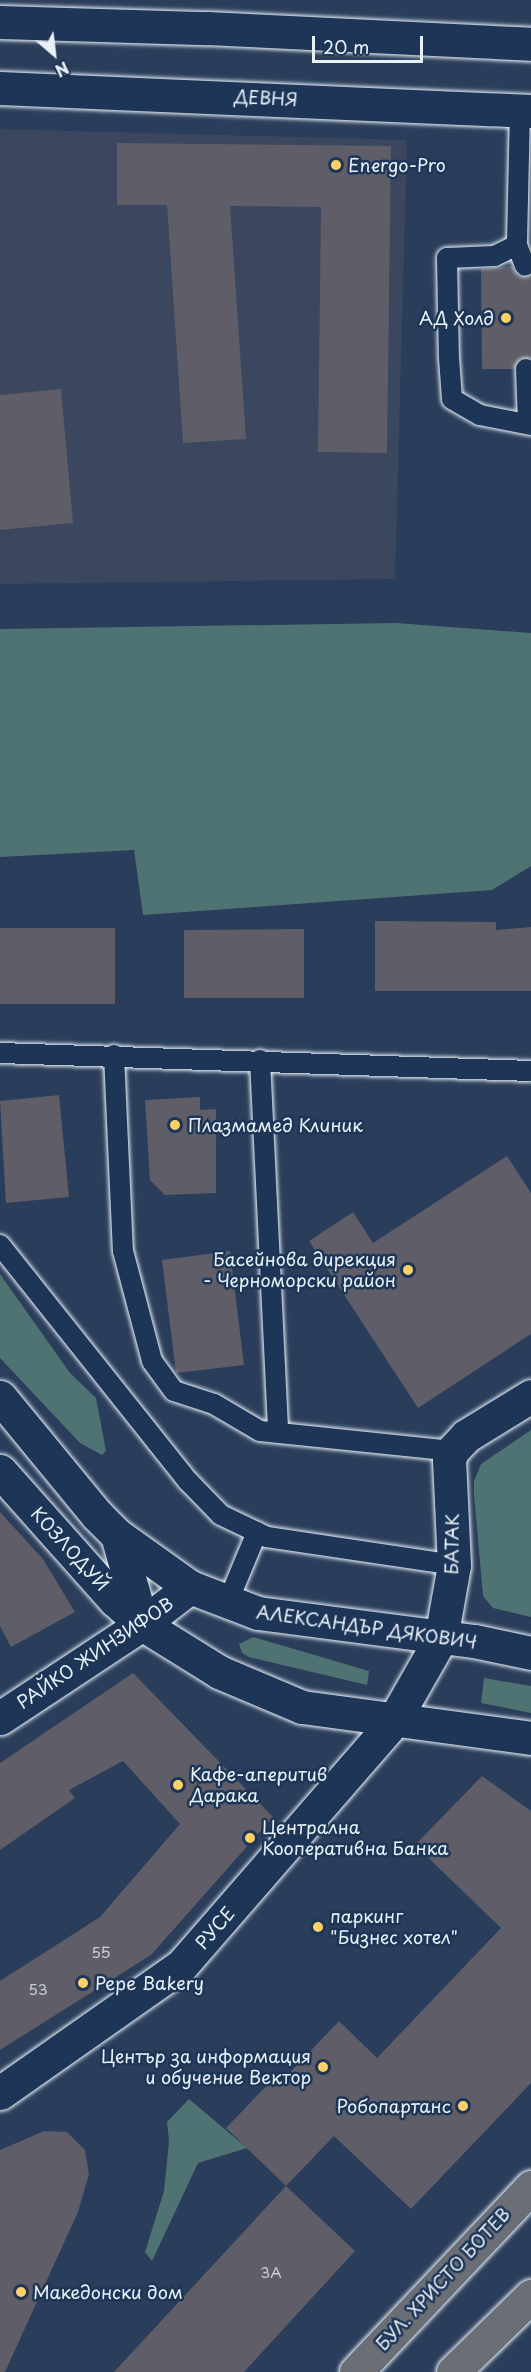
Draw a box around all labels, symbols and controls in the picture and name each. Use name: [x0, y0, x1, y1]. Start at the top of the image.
north arrow: [24, 24, 84, 84]
scale bar: [315, 24, 426, 62]
text: 20 m: [323, 33, 369, 60]
text: N: [51, 56, 74, 83]
street label: ДЕВНЯ: [234, 86, 298, 110]
place label: Energo-Pro: [348, 154, 446, 176]
marker: Energo-Pro: [329, 158, 343, 172]
place label: АД Холд: [419, 307, 494, 329]
marker: АД Холд: [499, 311, 513, 325]
place label: Плазмамед Клиник: [188, 1114, 363, 1136]
marker: Плазмамед Клиник: [166, 1116, 184, 1134]
place label: Басейнова дирекция - Черноморски район: [201, 1249, 396, 1292]
marker: Басейнова дирекция - Черноморски район: [401, 1263, 415, 1277]
street label: КОЗЛОДУЙ: [27, 1503, 113, 1595]
street label: БАТАК: [441, 1513, 463, 1575]
street label: РАЙКО ЖИНЗИФОВ: [12, 1592, 178, 1714]
street label: АЛЕКСАНДЪР ДЯКОВИЧ: [255, 1601, 479, 1653]
place label: Кафе-аперитив Дарака: [190, 1764, 327, 1806]
marker: Кафе-аперитив Дарака: [171, 1778, 185, 1792]
place label: Централна Кооперативна Банка: [262, 1817, 448, 1860]
marker: Централна Кооперативна Банка: [243, 1831, 257, 1845]
street label: РУСЕ: [191, 1902, 239, 1954]
place label: паркинг "Бизнес хотел": [330, 1906, 459, 1948]
marker: паркинг "Бизнес хотел": [311, 1920, 325, 1934]
house number: 55: [91, 1943, 111, 1961]
place label: Pepe Bakery: [95, 1972, 204, 1994]
marker: Pepe Bakery: [76, 1976, 90, 1990]
house number: 53: [28, 1980, 48, 1998]
place label: Център за информация и обучение Вектор: [100, 2046, 311, 2088]
marker: Център за информация и обучение Вектор: [316, 2060, 330, 2074]
place label: Робопартанс: [336, 2095, 451, 2117]
marker: Робопартанс: [456, 2099, 470, 2113]
street label: БУЛ. ХРИСТО БОТЕВ: [371, 2203, 515, 2355]
house number: 3А: [260, 2263, 282, 2281]
place label: Македонски дом: [33, 2281, 184, 2303]
marker: Македонски дом: [14, 2285, 28, 2299]

